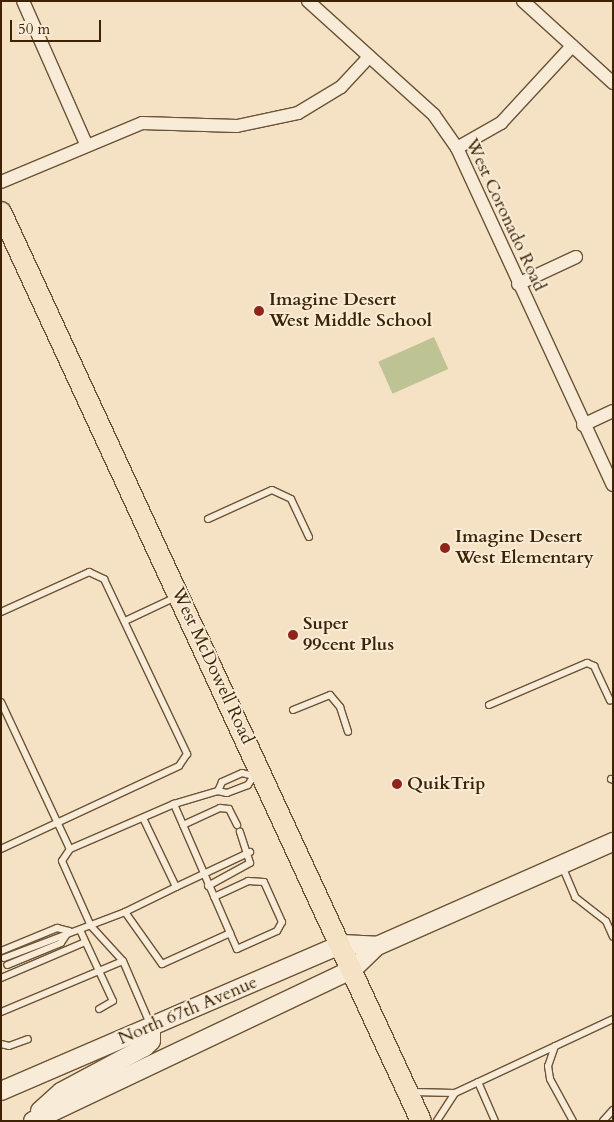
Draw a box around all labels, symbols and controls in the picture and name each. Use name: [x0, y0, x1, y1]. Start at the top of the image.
scale bar: [12, 10, 104, 42]
text: 50 m: [18, 19, 50, 39]
street label: West Coronado Road: [460, 135, 550, 295]
place label: Imagine Desert West Middle School: [269, 290, 432, 332]
marker: Imagine Desert West Middle School: [253, 305, 265, 317]
place label: Imagine Desert West Elementary: [455, 527, 594, 570]
marker: Imagine Desert West Elementary: [439, 542, 451, 554]
street label: West McDowell Road: [166, 584, 258, 748]
place label: Super 99cent Plus: [303, 614, 394, 656]
marker: Super 99cent Plus: [287, 629, 299, 641]
place label: QuikTrip: [407, 773, 485, 795]
marker: QuikTrip: [391, 778, 403, 790]
street label: North 67th Avenue: [115, 972, 261, 1050]

